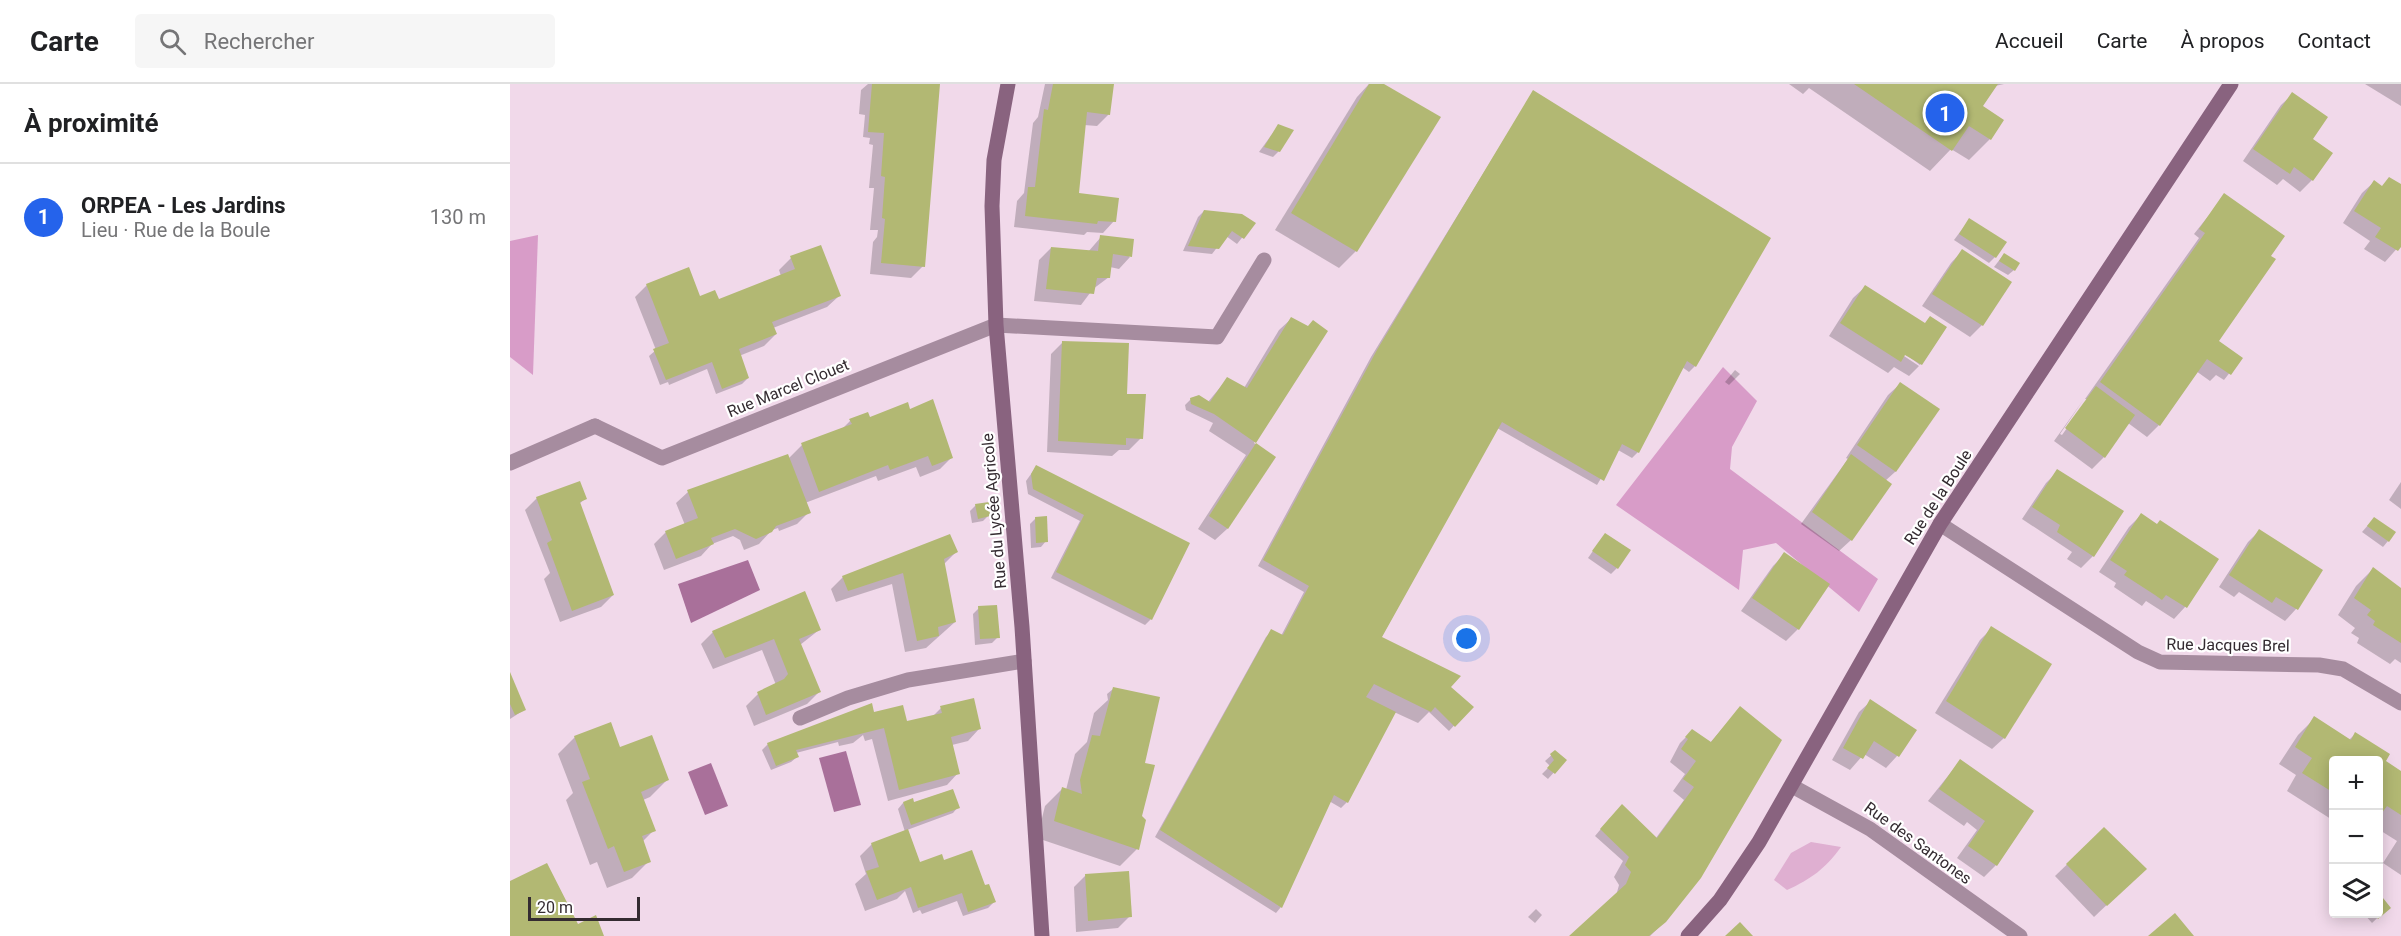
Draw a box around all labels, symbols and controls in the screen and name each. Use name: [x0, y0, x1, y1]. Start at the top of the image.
search box: [135, 14, 555, 68]
text: Carte: [30, 25, 99, 58]
icon: search: [156, 25, 189, 58]
text: Rechercher: [204, 29, 314, 54]
text: Accueil: [1995, 29, 2064, 53]
text: Carte: [2097, 29, 2147, 53]
text: À propos: [2180, 29, 2265, 53]
text: Contact: [2298, 29, 2371, 53]
pin: 1: [1926, 90, 1964, 135]
text: À proximité: [24, 108, 158, 138]
text: ORPEA - Les Jardins: [81, 193, 286, 218]
text: 1: [38, 205, 49, 229]
text: 130 m: [430, 205, 486, 229]
text: Lieu · Rue de la Boule: [81, 218, 270, 242]
street label: Rue Marcel Clouet: [724, 355, 852, 421]
street label: Rue du Lycée Agricole: [978, 433, 1010, 589]
street label: Rue de la Boule: [1900, 446, 1976, 548]
your location: [1452, 624, 1481, 653]
street label: Rue Jacques Brel: [2166, 634, 2290, 656]
map controls: [2329, 756, 2383, 918]
button: +: [2329, 756, 2383, 810]
street label: Rue des Santones: [1861, 798, 1975, 888]
button: −: [2329, 810, 2383, 864]
button: layers: [2329, 864, 2383, 918]
scale bar: [528, 894, 640, 922]
text: 20 m: [537, 898, 573, 917]

